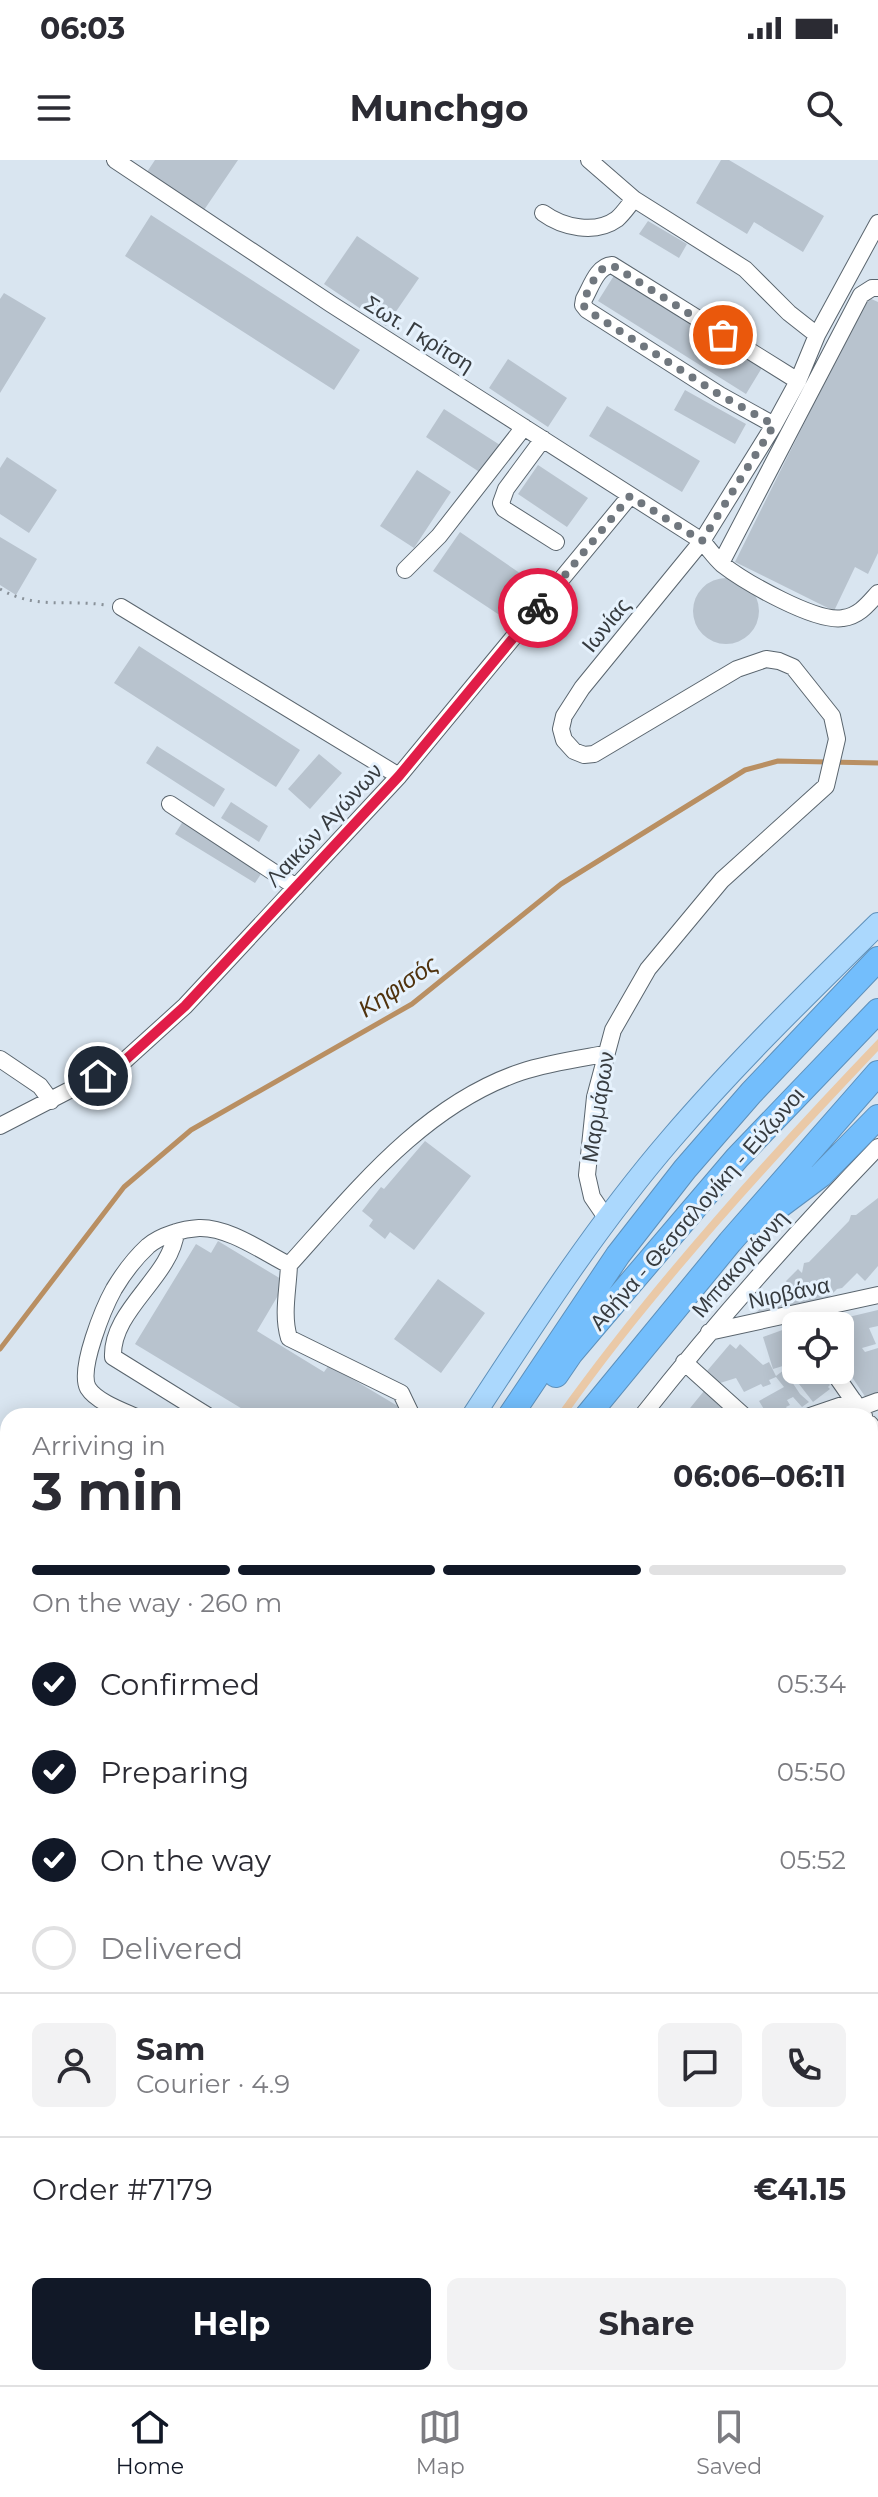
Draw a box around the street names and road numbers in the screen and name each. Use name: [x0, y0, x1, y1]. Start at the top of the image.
street label: Σωτ. Γκρίτση: [359, 290, 479, 378]
street label: Ιωνίας: [576, 592, 636, 658]
street label: Λαικών Αγώνων: [260, 758, 388, 892]
street label: Μαρμάρων: [576, 1050, 620, 1164]
street label: Αθήνα - Θεσσαλονίκη - Εύζωνοι: [584, 1082, 810, 1336]
street label: Μπακογιάννη: [686, 1205, 794, 1323]
street label: Νιρβάνα: [746, 1271, 832, 1315]

